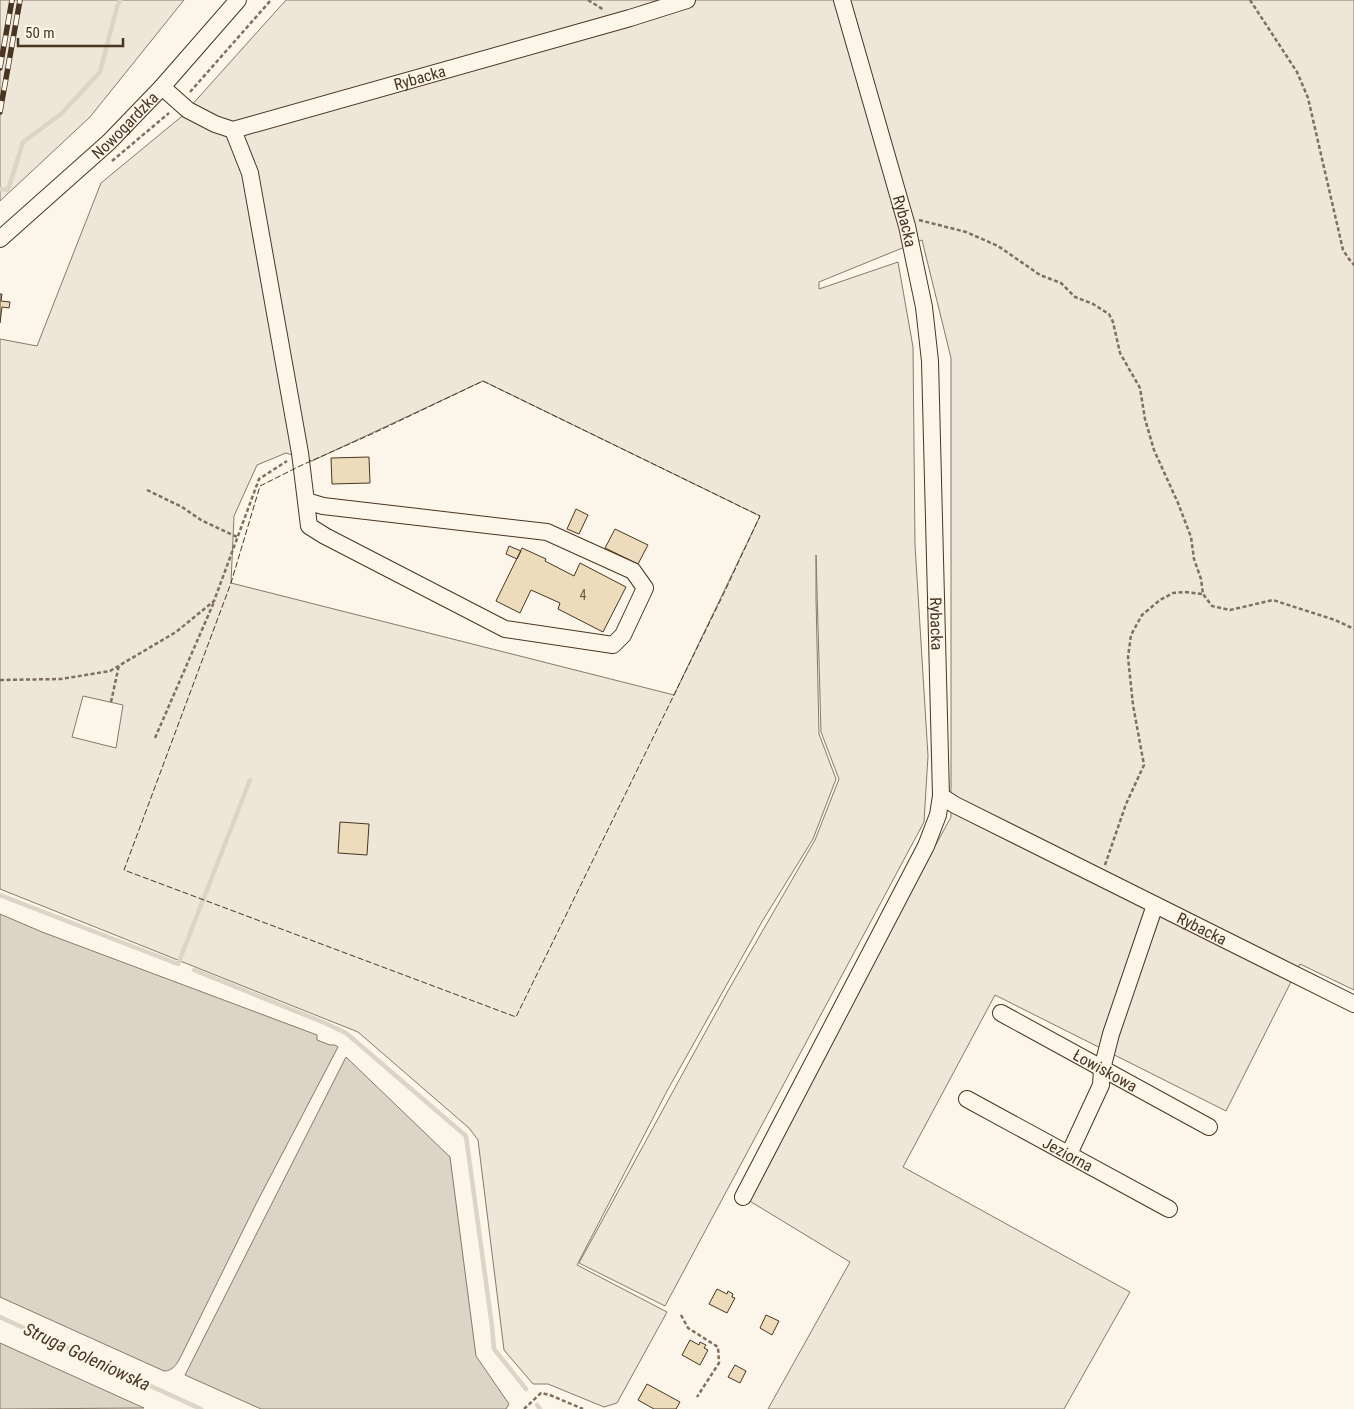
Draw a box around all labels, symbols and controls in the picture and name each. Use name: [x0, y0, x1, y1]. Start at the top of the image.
scale bar: [18, 15, 122, 47]
text: 50 m: [25, 24, 55, 42]
street label: Rybacka: [392, 61, 448, 94]
street label: Nowogardzka: [88, 88, 162, 163]
street label: Rybacka: [889, 193, 920, 249]
house number: 4: [580, 587, 587, 603]
street label: Rybacka: [926, 597, 946, 650]
street label: Rybacka: [1174, 908, 1230, 949]
street label: Łowiskowa: [1070, 1045, 1141, 1096]
street label: Jeziorna: [1039, 1133, 1096, 1176]
water label: Struga Goleniowska: [21, 1318, 154, 1395]

